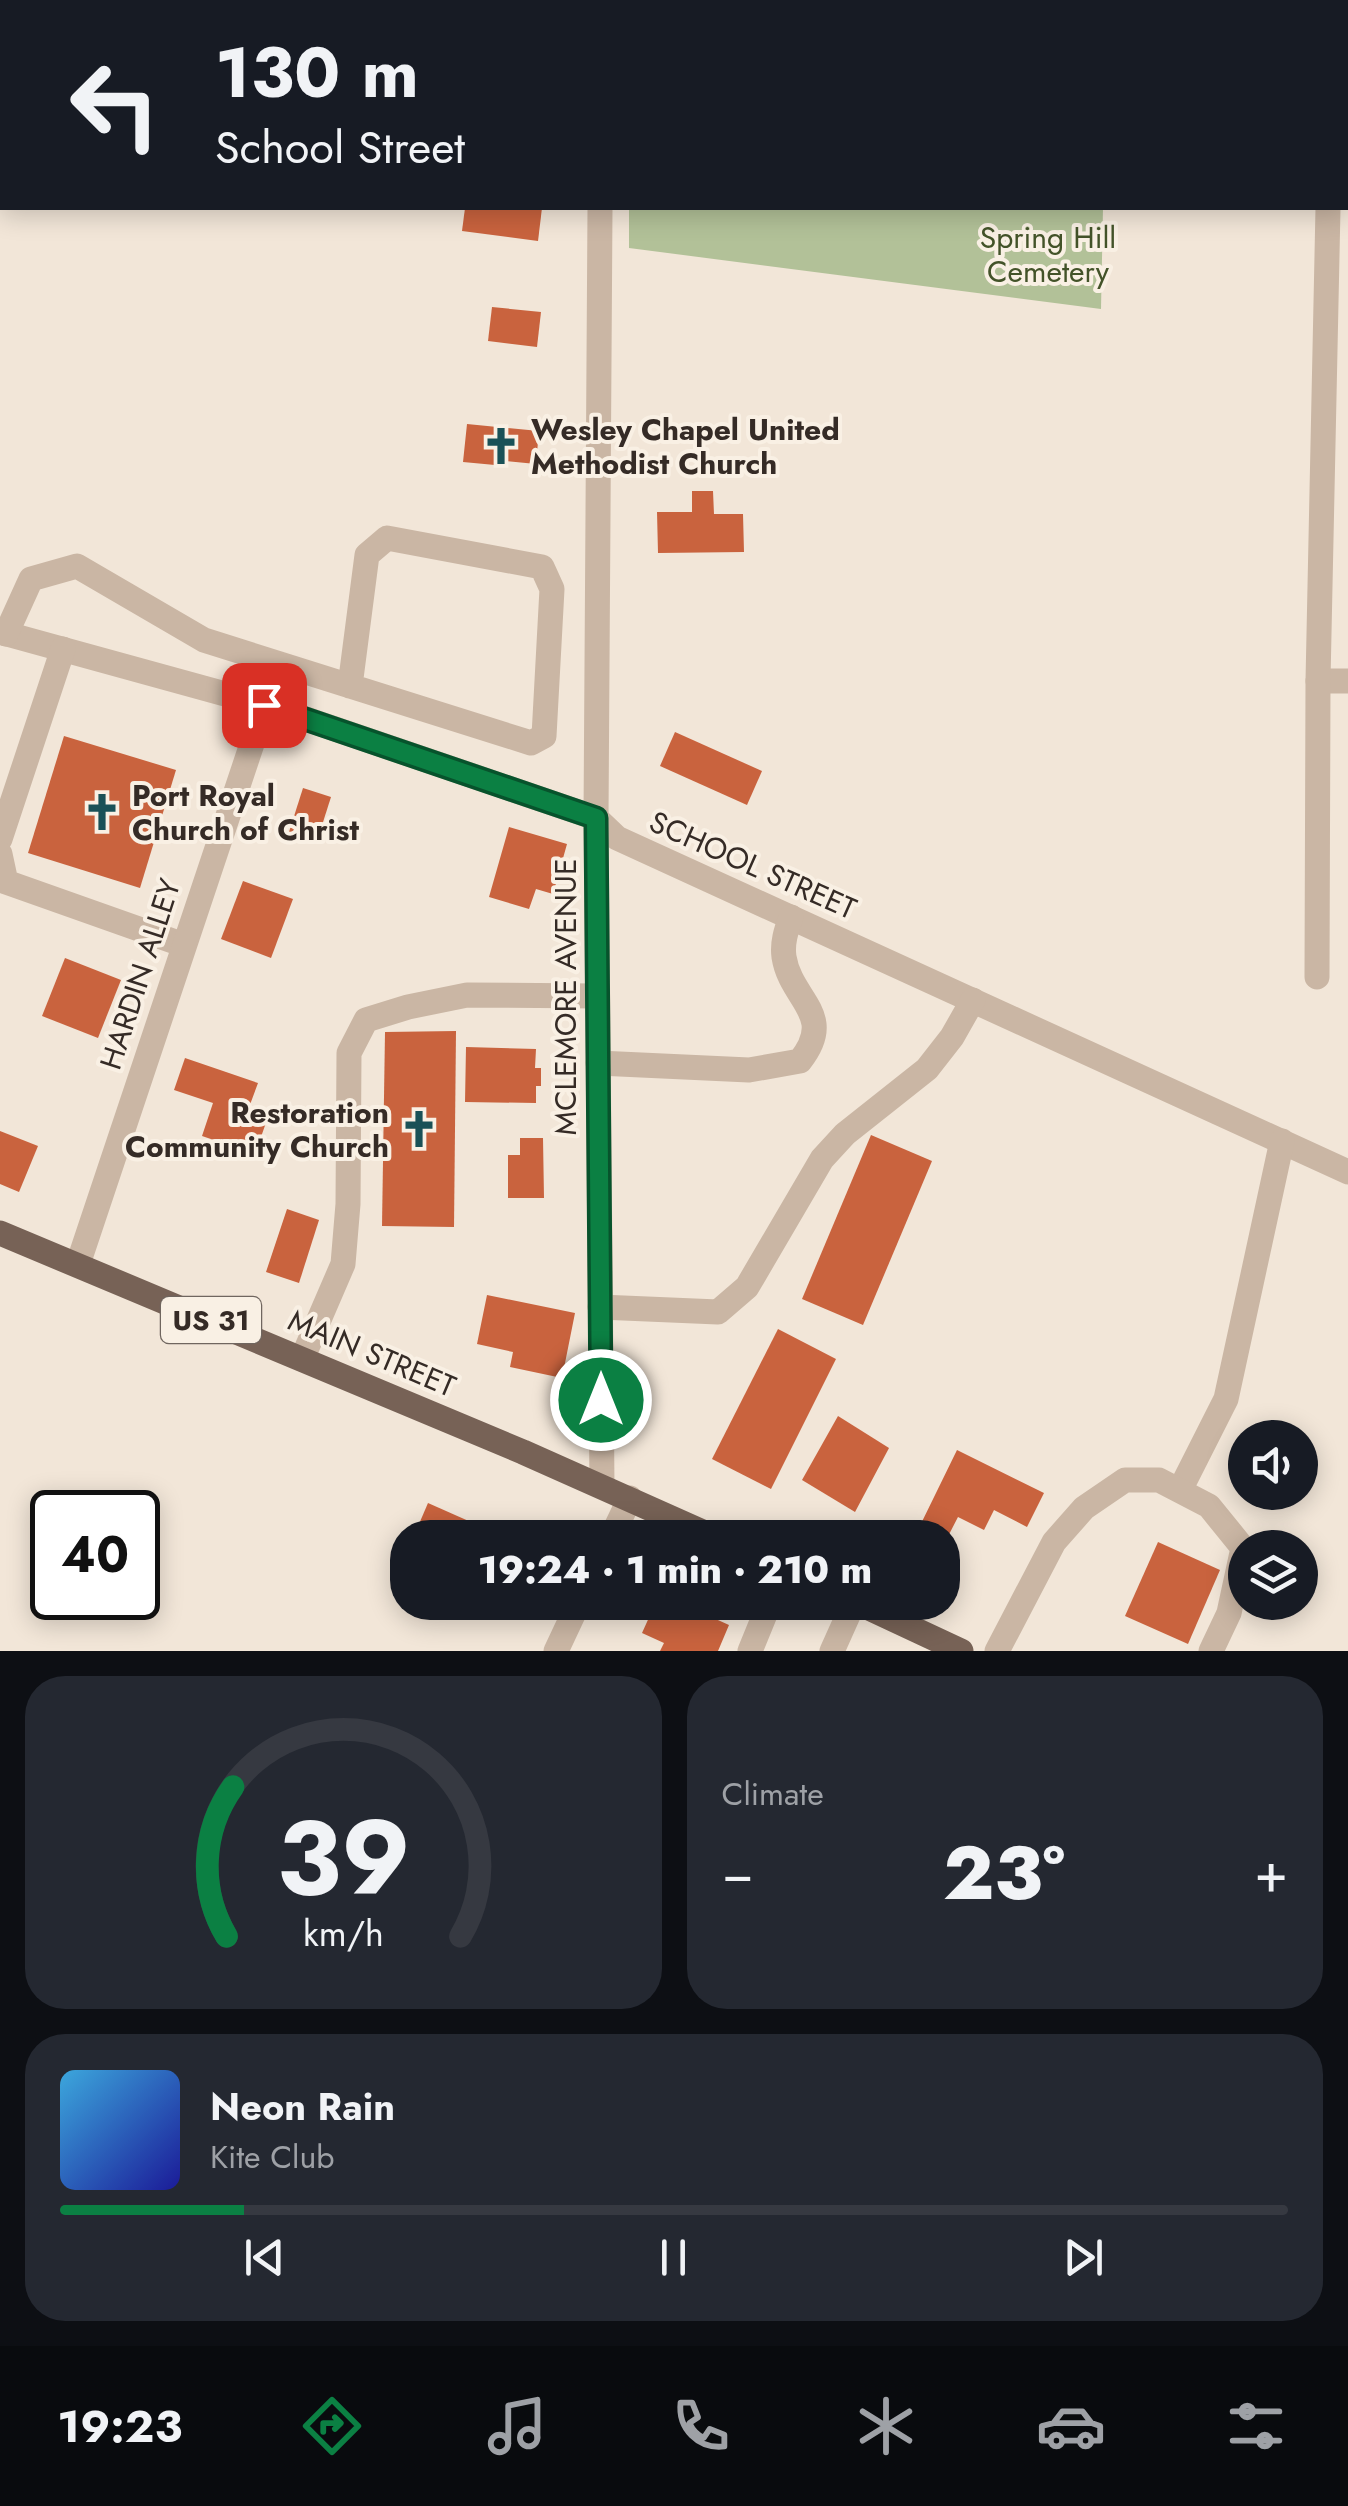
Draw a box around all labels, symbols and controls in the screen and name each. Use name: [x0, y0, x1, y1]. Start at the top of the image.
text: 130 m: [215, 22, 419, 123]
icon: left: [50, 40, 180, 170]
text: School Street: [215, 115, 465, 180]
park label: Spring Hill Cemetery: [980, 216, 1116, 293]
place label: Wesley Chapel United Methodist Church: [531, 408, 840, 485]
church icon: Wesley Chapel United Methodist Church: [480, 425, 522, 467]
pin: [222, 663, 307, 748]
icon: arrive: [237, 678, 292, 733]
place label: Port Royal Church of Christ: [132, 774, 360, 851]
church icon: Port Royal Church of Christ: [81, 791, 123, 833]
street label: SCHOOL STREET: [643, 800, 863, 930]
street label: MCLEMORE AVENUE: [544, 859, 587, 1135]
street label: HARDIN ALLEY: [89, 873, 191, 1075]
place label: Restoration Community Church: [125, 1091, 389, 1168]
church icon: Restoration Community Church: [398, 1108, 440, 1150]
road number: US 31: [161, 1297, 261, 1343]
street label: MAIN STREET: [282, 1298, 462, 1408]
position arrow: [549, 1348, 653, 1452]
map controls: [1228, 1420, 1318, 1620]
button: sound: [1228, 1420, 1318, 1510]
speed limit sign: 40: [30, 1490, 160, 1620]
button: layers: [1228, 1530, 1318, 1620]
text: 19:24 · 1 min · 210 m: [478, 1542, 872, 1597]
text: Climate: [722, 1771, 824, 1817]
text: 39: [276, 1783, 410, 1933]
text: 23°: [943, 1819, 1065, 1927]
text: −: [722, 1833, 754, 1913]
text: +: [1254, 1833, 1288, 1913]
text: km/h: [303, 1908, 384, 1959]
text: Neon Rain: [210, 2079, 395, 2134]
text: Kite Club: [210, 2134, 334, 2180]
icon: previous: [237, 2230, 292, 2285]
icon: pause: [646, 2230, 701, 2285]
icon: next: [1056, 2230, 1111, 2285]
icon: directions: [297, 2391, 367, 2461]
icon: music: [482, 2391, 552, 2461]
icon: phone: [666, 2391, 736, 2461]
icon: climate: [851, 2391, 921, 2461]
icon: car: [1036, 2391, 1106, 2461]
icon: filters: [1221, 2391, 1291, 2461]
text: 19:23: [57, 2394, 182, 2459]

